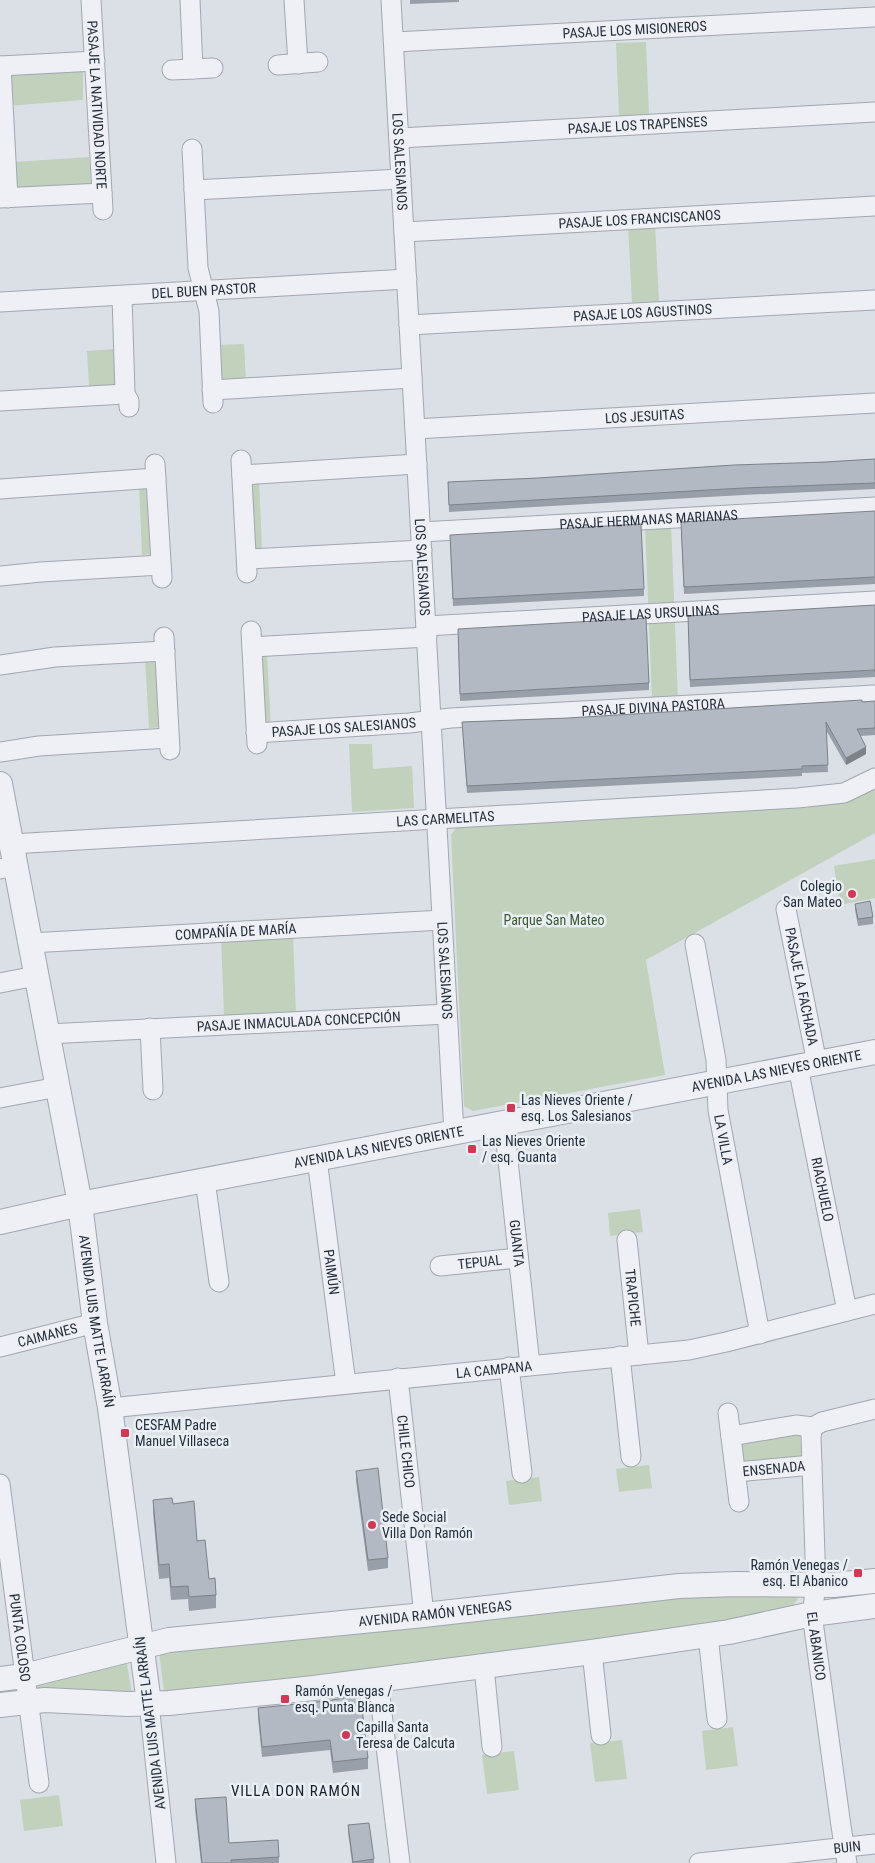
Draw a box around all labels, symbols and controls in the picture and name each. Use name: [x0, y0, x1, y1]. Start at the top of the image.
street label: PASAJE LOS MISIONEROS: [562, 18, 707, 41]
street label: PASAJE LA NATIVIDAD NORTE: [84, 20, 110, 190]
street label: LOS SALESIANOS: [389, 113, 411, 211]
street label: PASAJE LOS TRAPENSES: [567, 113, 708, 137]
street label: PASAJE LOS FRANCISCANOS: [558, 207, 721, 231]
street label: DEL BUEN PASTOR: [151, 280, 257, 301]
street label: PASAJE LOS AGUSTINOS: [573, 301, 712, 324]
street label: LOS JESUITAS: [605, 406, 685, 426]
street label: PASAJE HERMANAS MARIANAS: [559, 507, 738, 532]
street label: LOS SALESIANOS: [412, 518, 433, 616]
street label: PASAJE LAS URSULINAS: [582, 602, 720, 625]
street label: PASAJE DIVINA PASTORA: [581, 695, 725, 719]
street label: PASAJE LOS SALESIANOS: [271, 714, 417, 740]
street label: LAS CARMELITAS: [396, 808, 495, 829]
place label: Colegio San Mateo: [783, 878, 842, 910]
marker: Colegio San Mateo: [846, 888, 858, 900]
park label: Parque San Mateo: [503, 912, 605, 928]
street label: COMPAÑÍA DE MARÍA: [175, 920, 297, 943]
street label: LOS SALESIANOS: [434, 921, 456, 1020]
street label: PASAJE LA FACHADA: [782, 926, 821, 1047]
street label: PASAJE INMACULADA CONCEPCIÓN: [196, 1008, 401, 1035]
street label: AVENIDA LAS NIEVES ORIENTE: [690, 1047, 863, 1095]
place label: Las Nieves Oriente / esq. Los Salesianos: [521, 1092, 633, 1124]
marker: Las Nieves Oriente / esq. Los Salesianos: [505, 1102, 517, 1114]
street label: LA VILLA: [711, 1113, 736, 1166]
street label: AVENIDA LAS NIEVES ORIENTE: [292, 1123, 465, 1171]
place label: Las Nieves Oriente / esq. Guanta: [482, 1133, 586, 1165]
marker: Las Nieves Oriente / esq. Guanta: [466, 1143, 478, 1155]
street label: RIACHUELO: [808, 1156, 837, 1223]
street label: GUANTA: [506, 1219, 527, 1268]
street label: AVENIDA LUIS MATTE LARRAÍN: [76, 1234, 118, 1409]
street label: PAIMÚN: [321, 1248, 342, 1296]
street label: TEPUAL: [457, 1252, 503, 1272]
street label: TRAPICHE: [622, 1268, 644, 1327]
street label: CAIMANES: [16, 1320, 79, 1350]
street label: LA CAMPANA: [455, 1358, 533, 1381]
street label: CHILE CHICO: [394, 1414, 418, 1489]
place label: CESFAM Padre Manuel Villaseca: [135, 1417, 229, 1449]
marker: CESFAM Padre Manuel Villaseca: [119, 1427, 131, 1439]
street label: ENSENADA: [742, 1458, 806, 1479]
place label: Sede Social Villa Don Ramón: [382, 1509, 473, 1541]
marker: Sede Social Villa Don Ramón: [366, 1519, 378, 1531]
place label: Ramón Venegas / esq. El Abanico: [750, 1557, 848, 1589]
marker: Ramón Venegas / esq. El Abanico: [852, 1567, 864, 1579]
street label: PUNTA COLOSO: [6, 1593, 34, 1683]
street label: AVENIDA RAMÓN VENEGAS: [358, 1597, 513, 1629]
street label: EL ABANICO: [804, 1611, 829, 1681]
street label: AVENIDA LUIS MATTE LARRAÍN: [130, 1635, 169, 1811]
place label: Ramón Venegas / esq. Punta Blanca: [295, 1683, 395, 1715]
marker: Ramón Venegas / esq. Punta Blanca: [279, 1693, 291, 1705]
place label: Capilla Santa Teresa de Calcuta: [356, 1719, 455, 1751]
marker: Capilla Santa Teresa de Calcuta: [340, 1729, 352, 1741]
district label: VILLA DON RAMÓN: [231, 1782, 361, 1800]
street label: BUIN: [833, 1838, 862, 1856]

